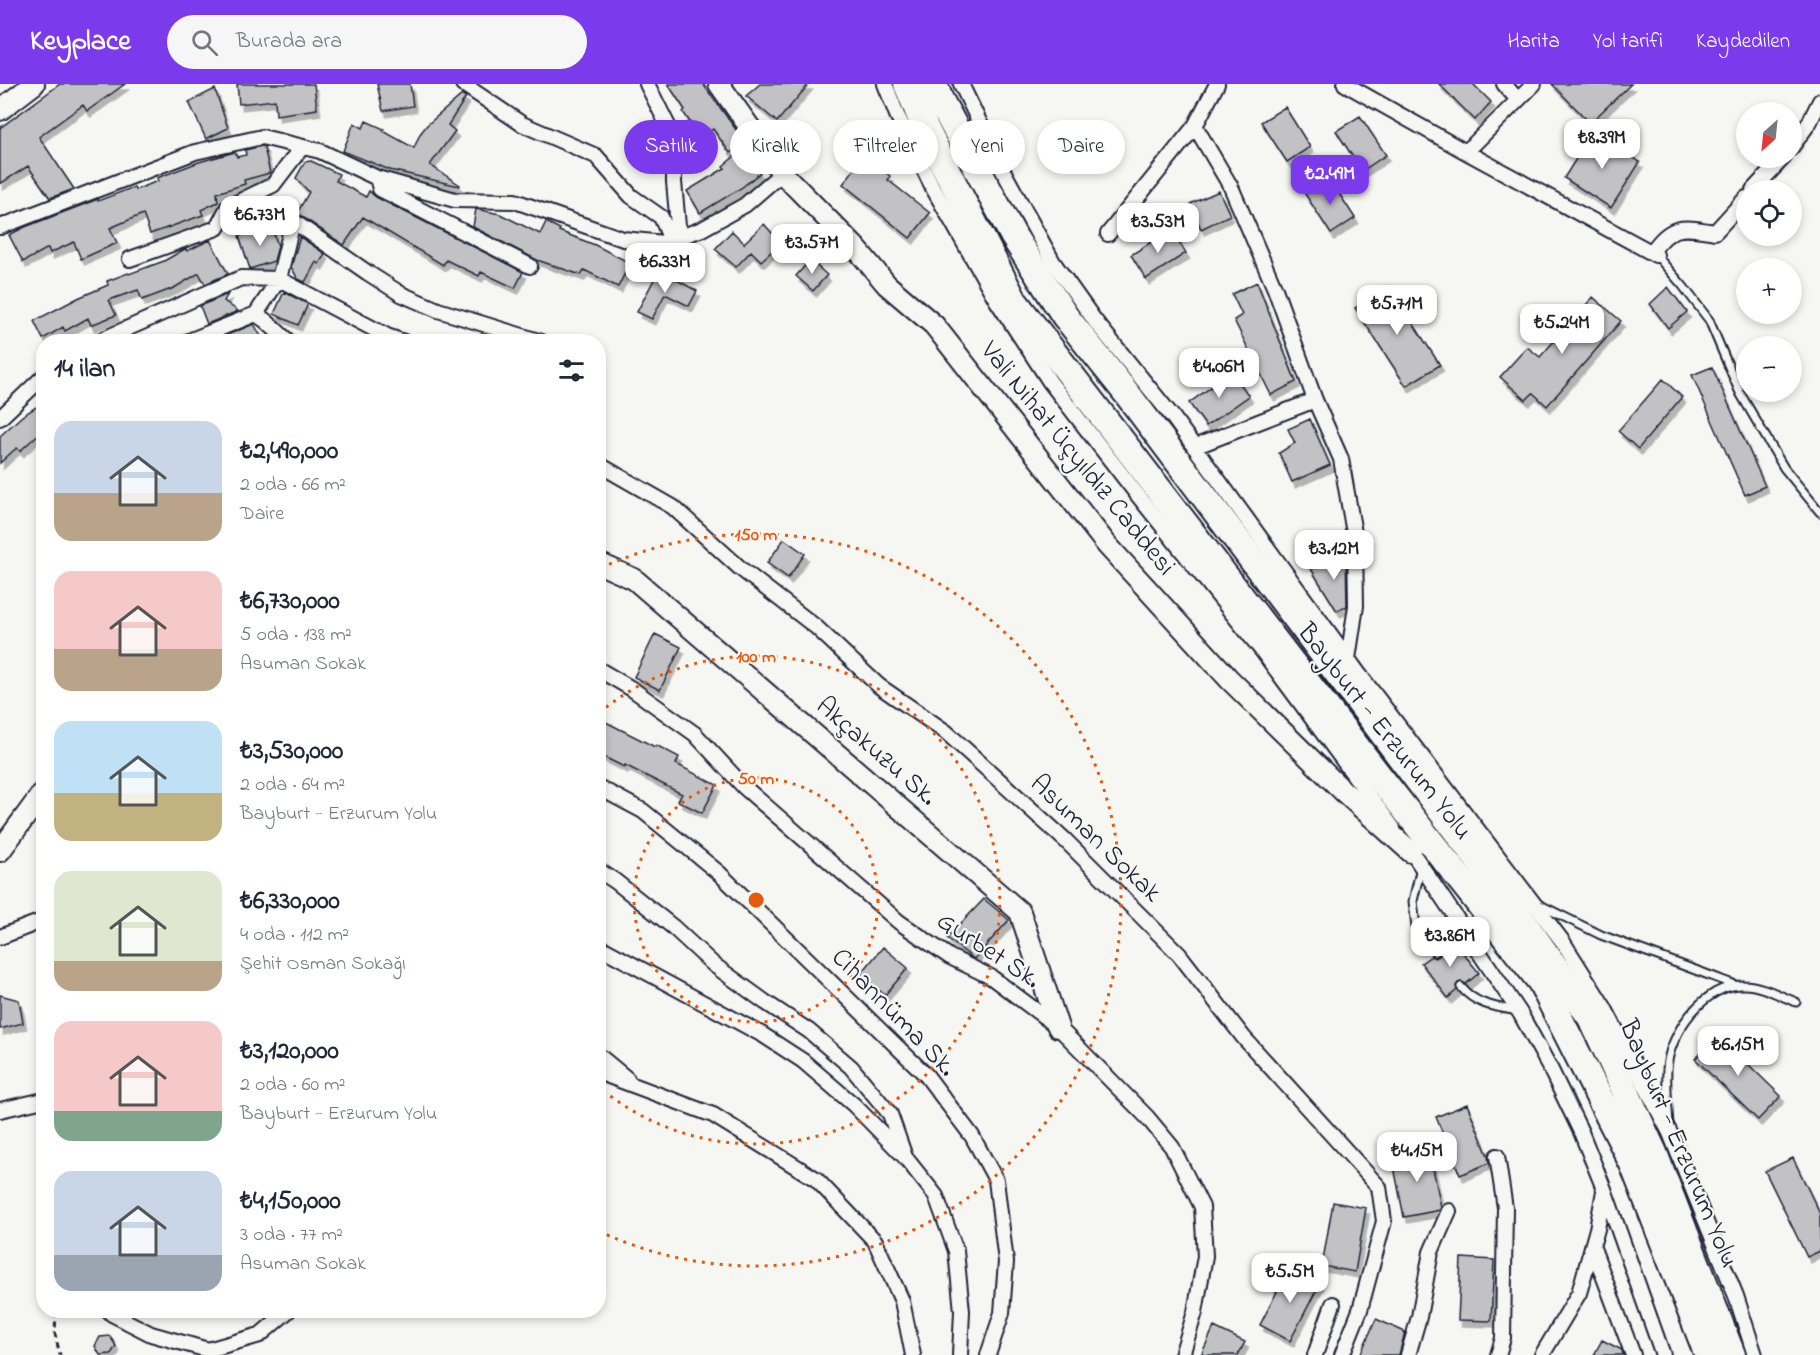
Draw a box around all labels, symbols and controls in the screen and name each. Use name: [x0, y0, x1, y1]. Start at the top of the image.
search box: [167, 15, 587, 69]
text: Keyplace: [30, 22, 131, 63]
icon: search: [188, 26, 221, 59]
text: Burada ara: [236, 26, 342, 58]
text: Harita: [1508, 27, 1560, 57]
text: Yol tarifi: [1593, 27, 1663, 57]
text: Kaydedilen: [1696, 27, 1790, 57]
north arrow: [1736, 102, 1802, 168]
map controls: [1736, 102, 1802, 402]
pin: ₺8.39M: [1553, 119, 1651, 170]
chip: Satılık: [624, 120, 718, 174]
chip: Kiralık: [730, 120, 821, 174]
chip: Filtreler: [833, 120, 938, 174]
chip: Yeni: [950, 120, 1025, 174]
chip: Daire: [1037, 120, 1125, 174]
text: ₺8.39M: [1578, 124, 1626, 153]
pin: ₺2.49M: [1281, 155, 1379, 206]
text: ₺2.49M: [1305, 160, 1355, 189]
button: locate: [1736, 180, 1802, 246]
pin: ₺6.73M: [211, 196, 309, 247]
text: ₺6.73M: [234, 201, 286, 230]
pin: ₺3.53M: [1109, 203, 1207, 254]
text: ₺3.53M: [1131, 208, 1185, 237]
pin: ₺3.57M: [763, 224, 861, 275]
text: ₺3.57M: [785, 229, 839, 258]
pin: ₺6.33M: [616, 243, 714, 294]
text: ₺6.33M: [639, 248, 691, 277]
button: +: [1736, 258, 1802, 324]
pin: ₺5.71M: [1348, 285, 1446, 336]
text: ₺5.71M: [1371, 290, 1423, 319]
pin: ₺5.24M: [1513, 304, 1611, 355]
text: ₺5.24M: [1534, 309, 1590, 338]
street label: Vali Nihat Üçyıldız Caddesi: [969, 333, 1184, 585]
button: −: [1736, 336, 1802, 402]
pin: ₺4.06M: [1170, 348, 1268, 399]
text: 14 ilan: [54, 351, 115, 389]
text: ₺4.06M: [1193, 353, 1245, 382]
icon: filters: [555, 354, 588, 387]
text: ₺2,490,000: [240, 433, 338, 471]
icon: home: [102, 445, 174, 517]
text: 2 oda · 66 m²: [240, 471, 346, 500]
text: Daire: [240, 500, 284, 529]
text: 150 m: [735, 523, 777, 549]
pin: ₺3.12M: [1285, 530, 1383, 581]
text: ₺3.12M: [1309, 535, 1359, 564]
text: ₺6,730,000: [240, 583, 340, 621]
icon: home: [102, 595, 174, 667]
street label: Bayburt - Erzurum Yolu: [1286, 614, 1481, 849]
text: 5 oda · 138 m²: [240, 621, 352, 650]
text: 100 m: [736, 645, 776, 671]
text: Asuman Sokak: [240, 650, 366, 679]
street label: Akçakuzu Sk.: [806, 688, 946, 816]
text: ₺3,530,000: [240, 733, 343, 771]
icon: home: [102, 745, 174, 817]
street label: Asuman Sokak: [1020, 766, 1170, 912]
text: 50 m: [738, 767, 774, 793]
text: 2 oda · 64 m²: [240, 771, 345, 800]
text: Bayburt - Erzurum Yolu: [240, 800, 437, 829]
text: ₺6,330,000: [240, 883, 340, 921]
centre of rings: [746, 890, 766, 910]
icon: home: [102, 895, 174, 967]
street label: Gurbet Sk.: [928, 903, 1048, 999]
pin: ₺3.86M: [1401, 917, 1499, 968]
text: 4 oda · 112 m²: [240, 921, 349, 950]
text: ₺3.86M: [1425, 922, 1475, 951]
street label: Cihannüma Sk.: [821, 940, 965, 1086]
text: Şehit Osman Sokağı: [240, 950, 406, 979]
street label: Bayburt - Erzurum Yolu: [1608, 1013, 1748, 1274]
pin: ₺6.15M: [1689, 1026, 1787, 1077]
text: ₺6.15M: [1712, 1031, 1764, 1060]
text: ₺3,120,000: [240, 1033, 339, 1071]
icon: home: [102, 1045, 174, 1117]
text: 2 oda · 60 m²: [240, 1071, 346, 1100]
text: Bayburt - Erzurum Yolu: [240, 1100, 437, 1129]
pin: ₺4.15M: [1368, 1132, 1466, 1183]
text: ₺4.15M: [1391, 1137, 1443, 1166]
text: ₺4,150,000: [240, 1183, 341, 1221]
icon: home: [102, 1195, 174, 1267]
text: 3 oda · 77 m²: [240, 1221, 343, 1250]
text: Asuman Sokak: [240, 1250, 366, 1279]
pin: ₺5.5M: [1248, 1253, 1332, 1304]
text: ₺5.5M: [1265, 1258, 1315, 1287]

